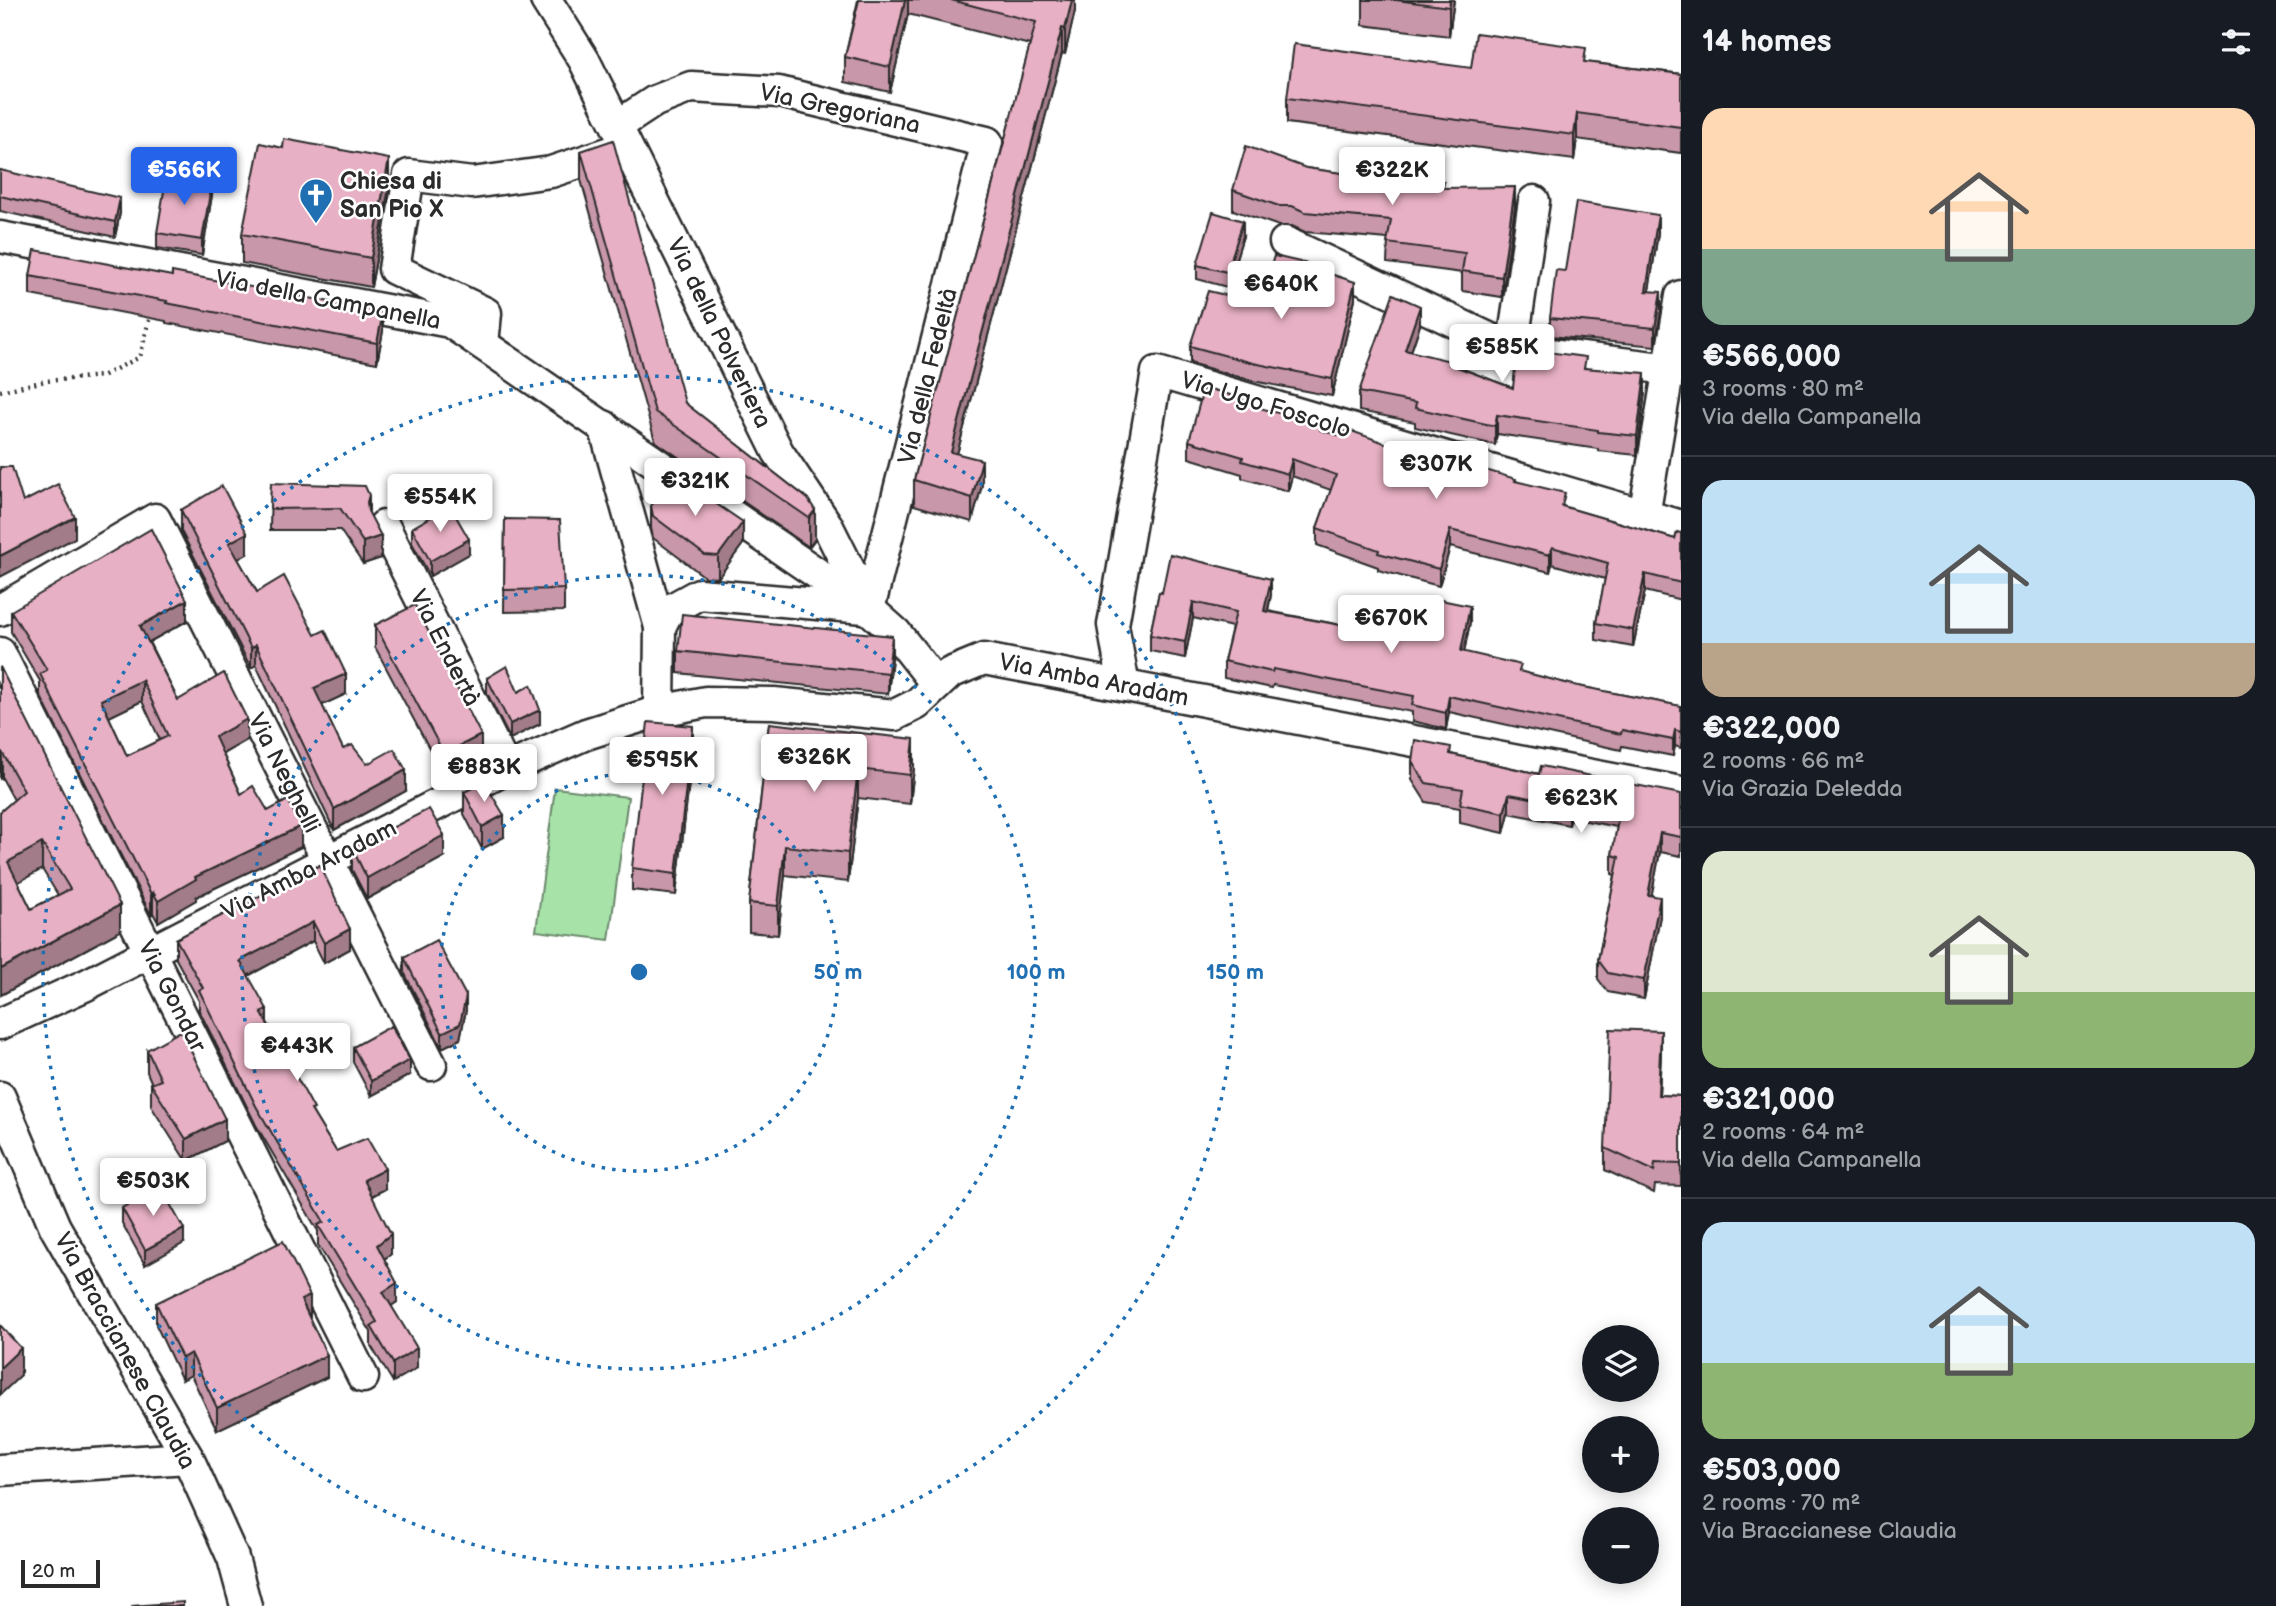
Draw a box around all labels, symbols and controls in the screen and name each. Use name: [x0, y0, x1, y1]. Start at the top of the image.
icon: filters: [2217, 23, 2255, 61]
text: 14 homes: [1702, 24, 1831, 60]
street label: Via Gregoriana: [757, 78, 923, 140]
pin: €566K: [135, 148, 233, 207]
pin: €322K: [1343, 148, 1441, 207]
icon: home: [1916, 154, 2042, 280]
text: €566K: [147, 156, 221, 184]
text: €322K: [1355, 156, 1429, 184]
place label: Chiesa di San Pio X: [340, 167, 444, 224]
church icon: Chiesa di San Pio X: [297, 176, 335, 225]
street label: Via della Polveriera: [660, 233, 778, 433]
pin: €640K: [1232, 262, 1330, 321]
street label: Via della Campanella: [213, 264, 443, 336]
text: €640K: [1244, 270, 1318, 298]
street label: Via della Fedeltà: [892, 285, 964, 467]
pin: €585K: [1453, 324, 1551, 384]
text: €585K: [1465, 333, 1539, 361]
text: €566,000: [1702, 339, 1841, 375]
street label: Via Ugo Foscolo: [1177, 365, 1355, 445]
text: 3 rooms · 80 m²: [1702, 375, 1864, 403]
text: Via della Campanella: [1702, 403, 1921, 431]
pin: €307K: [1387, 442, 1485, 501]
text: €307K: [1399, 450, 1473, 478]
pin: €321K: [646, 458, 744, 518]
text: €321K: [660, 467, 730, 495]
pin: €554K: [391, 475, 489, 534]
text: €554K: [403, 483, 477, 511]
icon: home: [1916, 526, 2042, 652]
street label: Via Endertà: [403, 585, 487, 711]
pin: €670K: [1342, 596, 1440, 655]
text: €670K: [1354, 604, 1428, 632]
street label: Via Amba Aradam: [997, 647, 1191, 713]
street label: Via Neghelli: [241, 708, 327, 838]
text: €322,000: [1702, 711, 1841, 747]
pin: €326K: [765, 734, 863, 794]
pin: €595K: [613, 738, 711, 797]
text: €326K: [777, 743, 851, 771]
pin: €883K: [435, 744, 533, 804]
text: €595K: [625, 746, 699, 774]
text: 2 rooms · 66 m²: [1702, 747, 1864, 775]
text: €883K: [447, 753, 521, 781]
text: Via Grazia Deledda: [1702, 775, 1903, 803]
pin: €623K: [1532, 776, 1630, 835]
text: €623K: [1544, 784, 1618, 812]
street label: Via Amba Aradam: [217, 813, 401, 927]
icon: home: [1916, 897, 2042, 1023]
street label: Via Gondar: [131, 935, 213, 1057]
centre of rings: [627, 960, 651, 984]
text: 50 m: [814, 960, 862, 985]
text: 100 m: [1007, 960, 1065, 985]
text: 150 m: [1206, 960, 1264, 985]
pin: €443K: [248, 1024, 346, 1083]
text: €443K: [260, 1032, 334, 1060]
text: €321,000: [1702, 1082, 1835, 1118]
text: 2 rooms · 64 m²: [1702, 1118, 1864, 1146]
text: Via della Campanella: [1702, 1146, 1921, 1174]
pin: €503K: [104, 1158, 202, 1218]
text: €503K: [116, 1167, 190, 1195]
street label: Via Braccianese Claudia: [48, 1228, 202, 1474]
icon: home: [1916, 1268, 2042, 1394]
map controls: [1582, 1325, 1659, 1584]
button: layers: [1582, 1325, 1659, 1402]
button: +: [1582, 1416, 1659, 1493]
text: €503,000: [1702, 1453, 1841, 1489]
text: 2 rooms · 70 m²: [1702, 1489, 1861, 1517]
button: −: [1582, 1507, 1659, 1584]
text: Via Braccianese Claudia: [1702, 1517, 1957, 1545]
scale bar: [21, 1557, 100, 1589]
text: 20 m: [32, 1560, 75, 1583]

